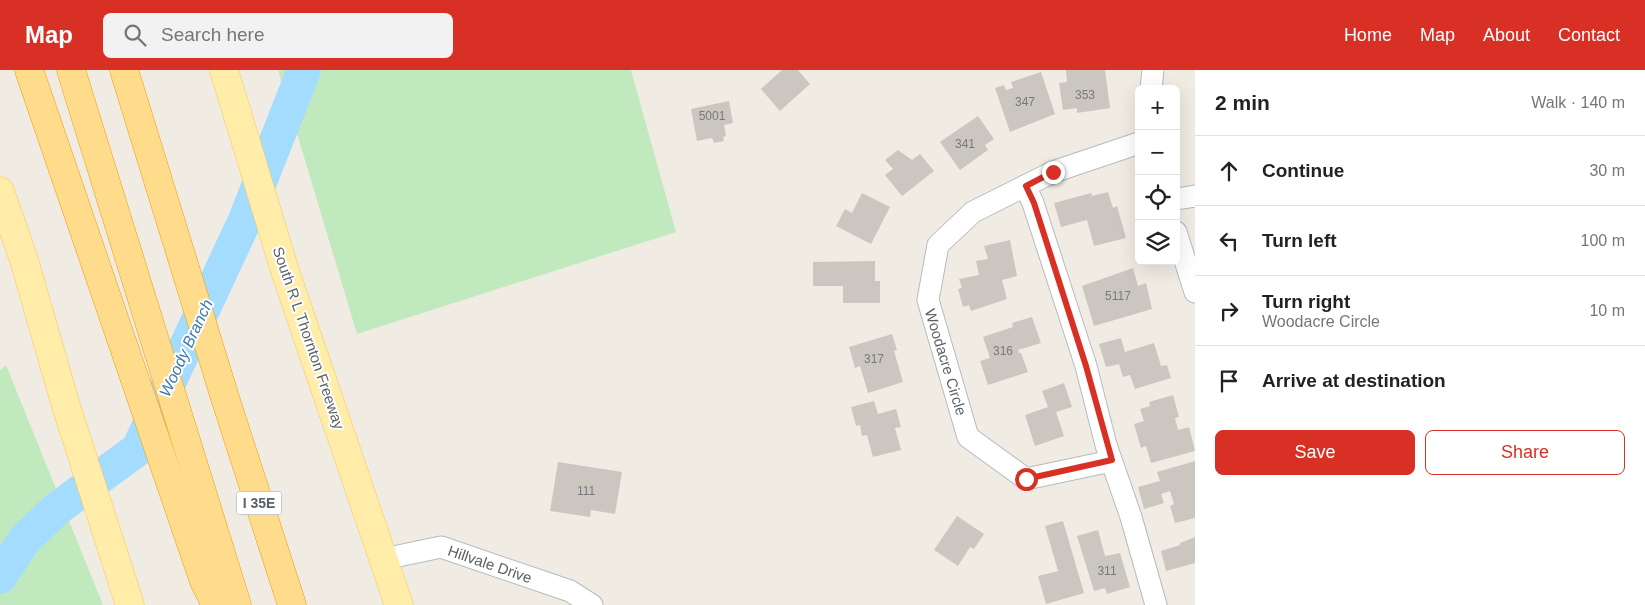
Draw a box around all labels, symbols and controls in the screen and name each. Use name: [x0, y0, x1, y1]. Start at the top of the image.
search box: [103, 13, 453, 58]
text: Map: [25, 21, 73, 48]
icon: search: [121, 21, 149, 49]
text: Search here: [161, 24, 265, 45]
text: Home: [1344, 25, 1392, 45]
text: Map: [1420, 25, 1455, 45]
text: About: [1483, 25, 1530, 45]
text: Contact: [1558, 25, 1620, 45]
map controls: [1135, 85, 1180, 265]
button: +: [1135, 85, 1180, 130]
house number: 353: [1075, 88, 1095, 102]
text: 2 min: [1215, 91, 1270, 114]
text: Walk · 140 m: [1531, 94, 1625, 111]
house number: 347: [1015, 95, 1035, 109]
house number: 5001: [699, 109, 726, 123]
button: −: [1135, 130, 1180, 175]
house number: 341: [955, 137, 975, 151]
icon: ahead: [1215, 157, 1243, 185]
text: Continue: [1262, 160, 1344, 181]
route end: [1042, 161, 1065, 184]
text: 30 m: [1589, 162, 1625, 179]
button: locate: [1135, 175, 1180, 220]
button: layers: [1135, 220, 1180, 265]
icon: left: [1215, 227, 1243, 255]
text: Turn left: [1262, 230, 1337, 251]
text: 100 m: [1581, 232, 1625, 249]
street label: South R L Thornton Freeway: [270, 245, 348, 432]
house number: 5117: [1105, 289, 1131, 303]
text: Turn right: [1262, 291, 1350, 312]
water label: Woody Branch: [156, 297, 216, 399]
icon: right: [1215, 297, 1243, 325]
text: 10 m: [1589, 302, 1625, 319]
street label: Woodacre Circle: [922, 307, 970, 417]
text: Woodacre Circle: [1262, 313, 1380, 330]
house number: 316: [993, 344, 1013, 358]
house number: 317: [864, 352, 884, 366]
icon: arrive: [1215, 367, 1243, 395]
text: Arrive at destination: [1262, 370, 1446, 391]
button: Save: [1215, 430, 1415, 475]
button: Share: [1425, 430, 1625, 475]
route start: [1015, 468, 1038, 491]
house number: 111: [577, 484, 595, 498]
road number: I 35E: [236, 492, 282, 514]
street label: Hillvale Drive: [446, 542, 534, 586]
house number: 311: [1097, 564, 1117, 578]

